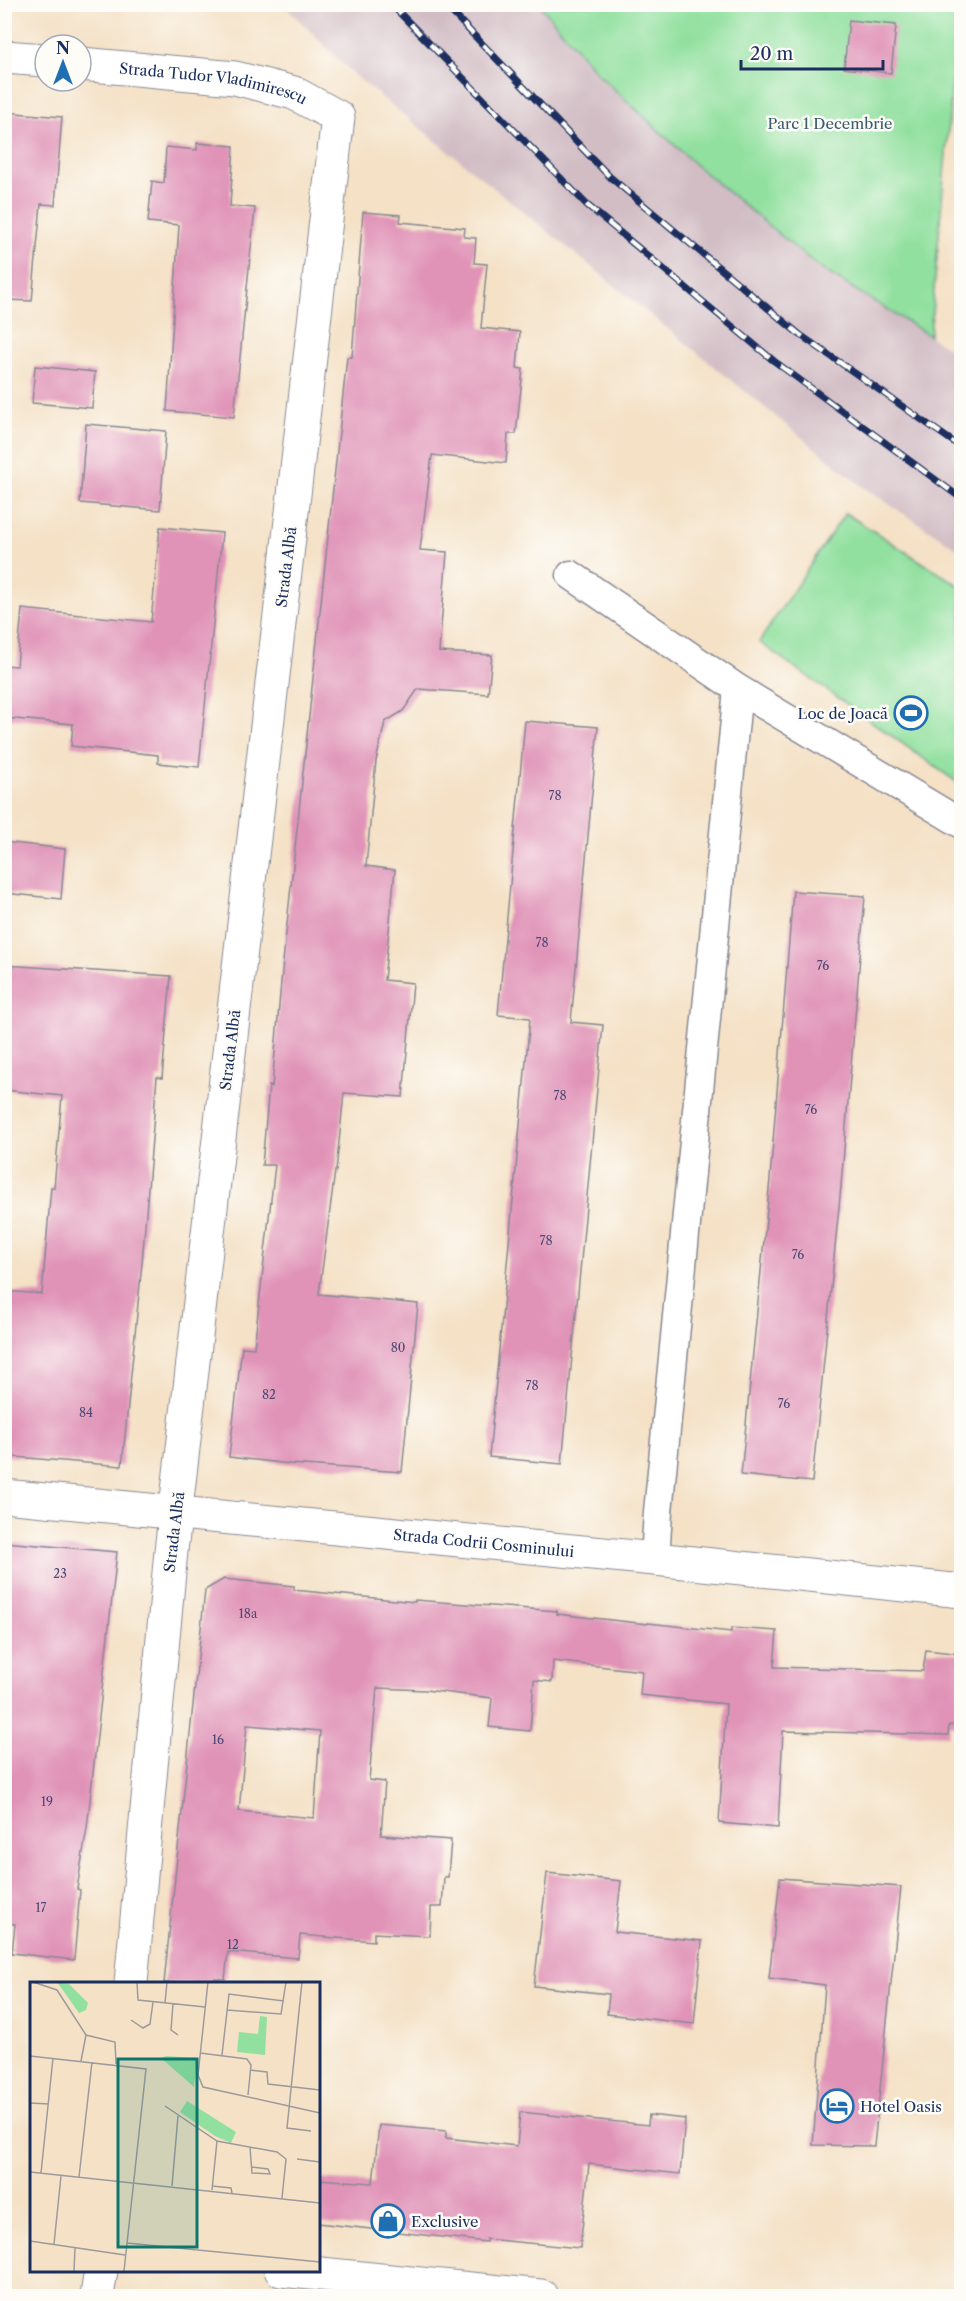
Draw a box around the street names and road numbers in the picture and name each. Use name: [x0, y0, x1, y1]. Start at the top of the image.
street label: Strada Tudor Vladimirescu: [119, 58, 311, 108]
street label: Strada Albă: [272, 525, 300, 608]
street label: Strada Albă: [216, 1008, 244, 1091]
street label: Strada Albă: [160, 1490, 188, 1573]
street label: Strada Codrii Cosminului: [392, 1524, 575, 1561]

